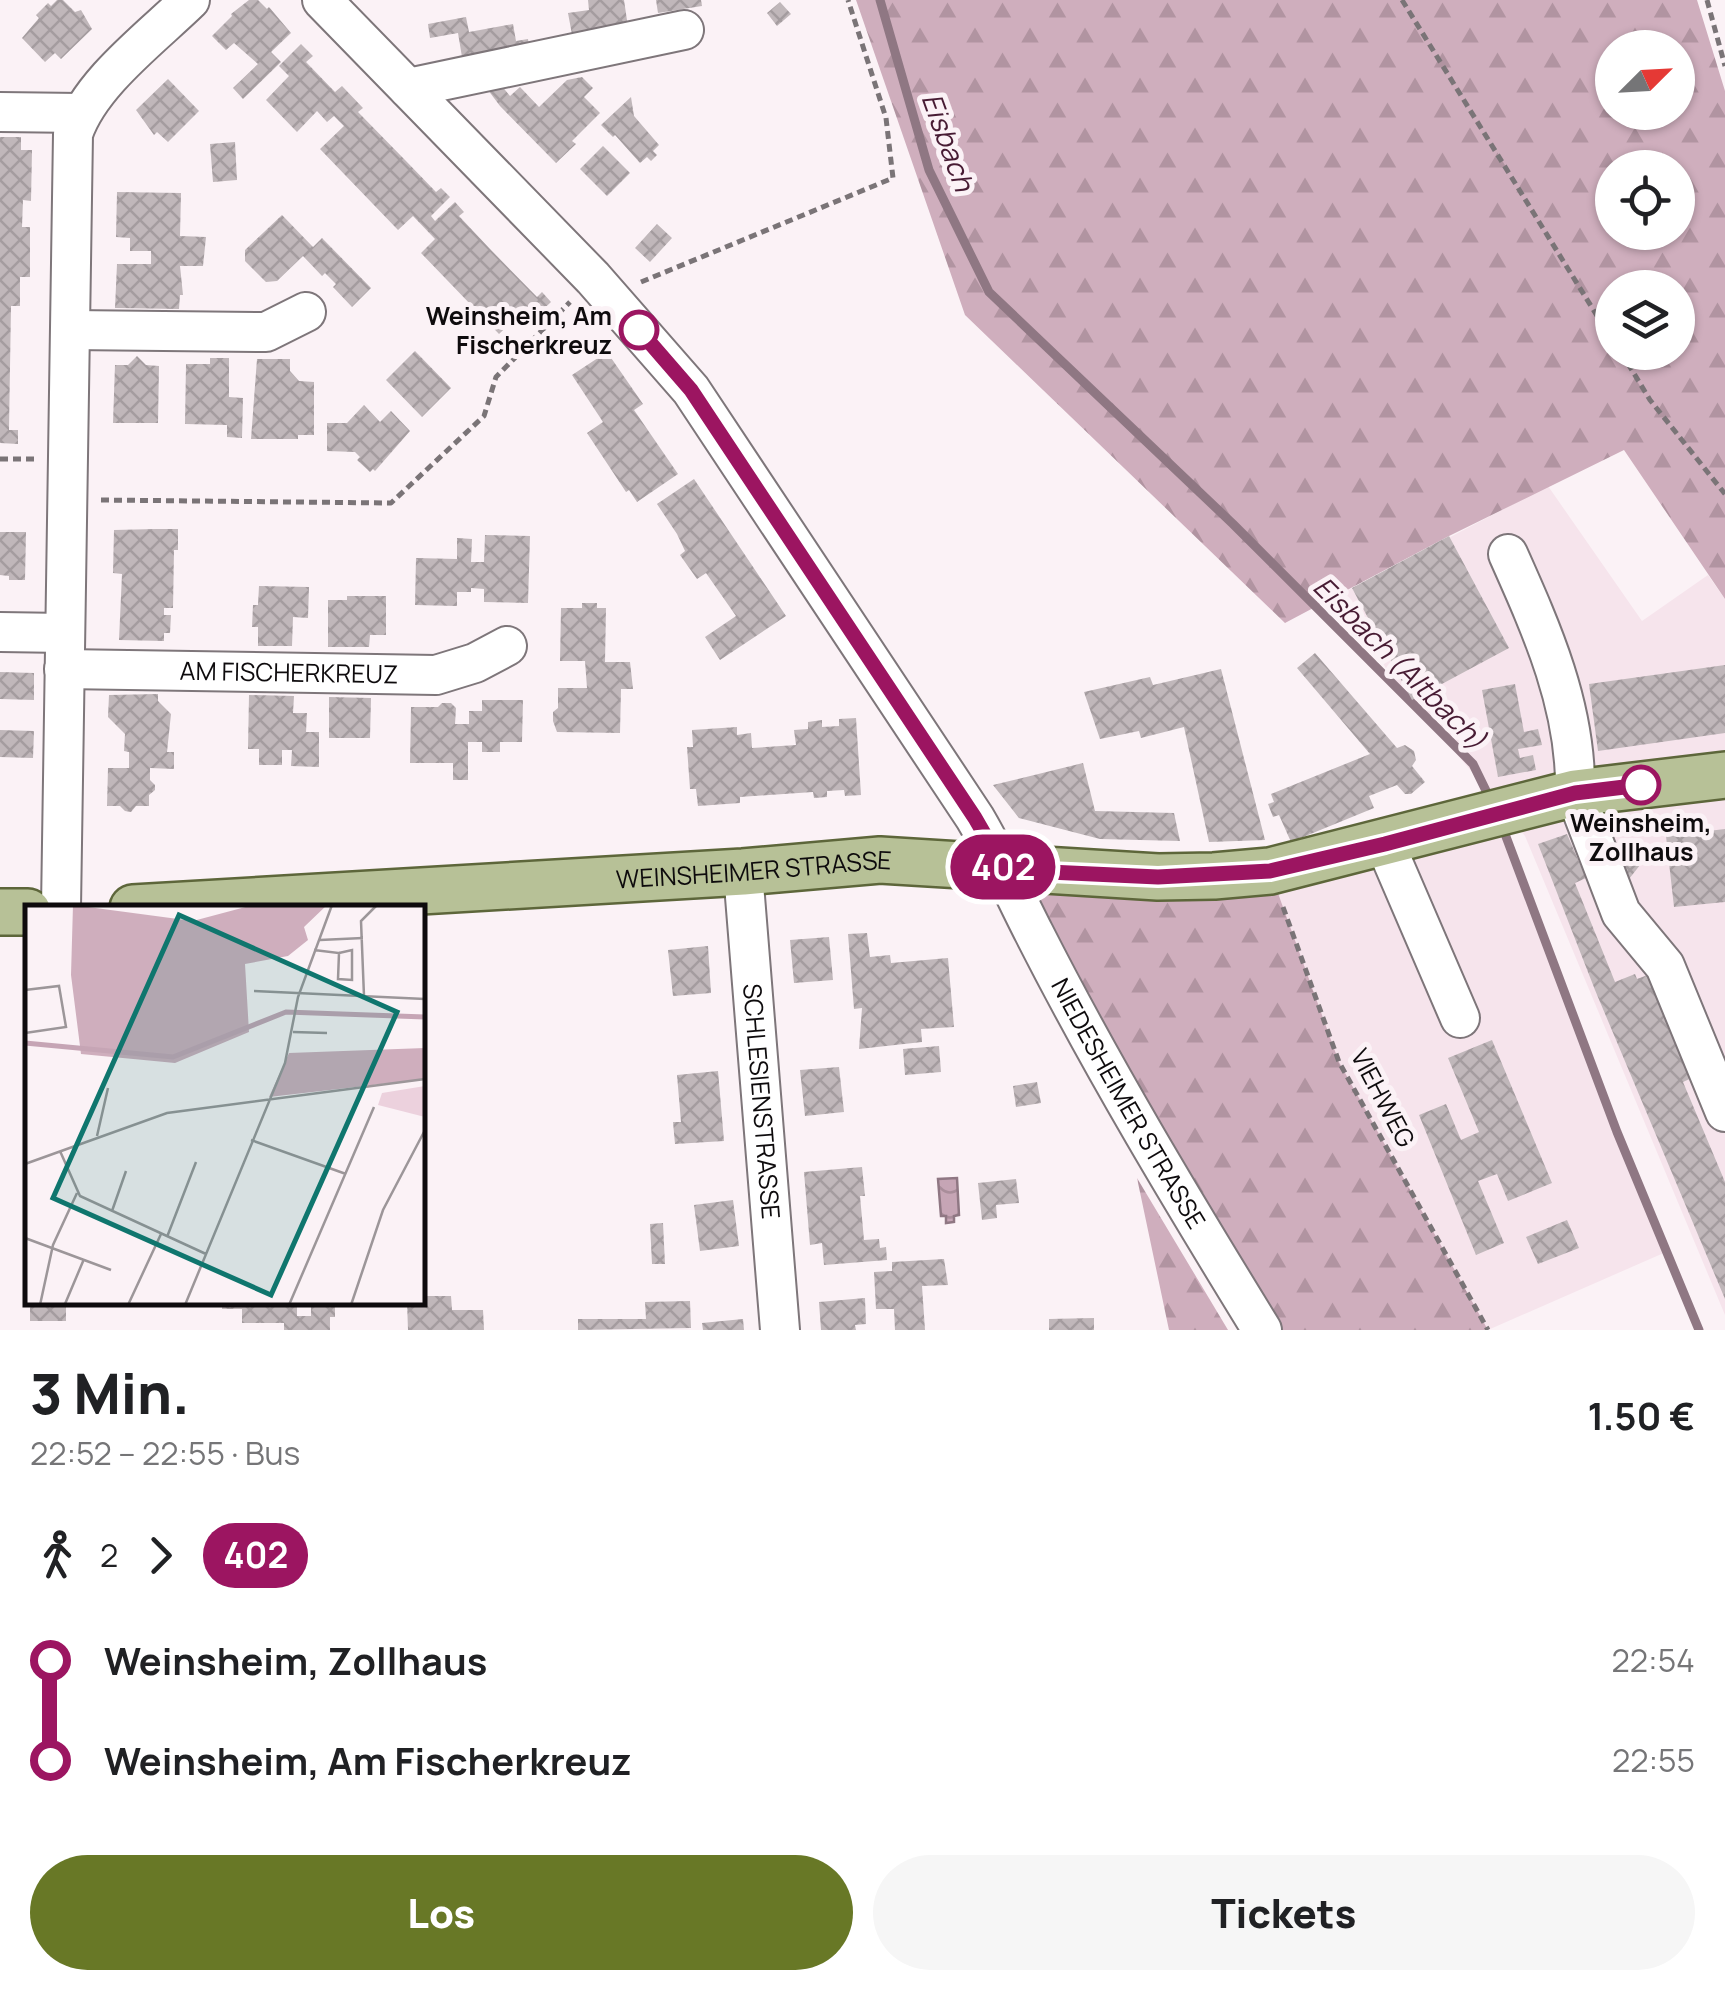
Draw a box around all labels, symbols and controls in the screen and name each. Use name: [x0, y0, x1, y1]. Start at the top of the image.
north arrow: [1595, 30, 1695, 130]
map controls: [1595, 30, 1695, 370]
water label: Eisbach: [914, 87, 985, 197]
button: locate: [1595, 150, 1695, 250]
button: layers: [1595, 270, 1695, 370]
place label: Weinsheim, Am Fischerkreuz: [426, 298, 612, 362]
marker: Weinsheim, Am Fischerkreuz: [620, 311, 658, 349]
water label: Eisbach (Altbach): [1306, 568, 1495, 757]
street label: AM FISCHERKREUZ: [179, 653, 399, 691]
marker: Weinsheim, Zollhaus: [1622, 766, 1660, 804]
place label: Weinsheim, Zollhaus: [1570, 805, 1712, 869]
line badge: 402: [946, 834, 1060, 900]
street label: WEINSHEIMER STRASSE: [615, 842, 893, 896]
text: 402: [970, 843, 1036, 891]
inset map: [25, 905, 425, 1305]
street label: NIEDESHEIMER STRASSE: [1044, 972, 1214, 1235]
street label: SCHLESIENSTRASSE: [735, 982, 789, 1220]
street label: VIEHWEG: [1343, 1042, 1424, 1153]
text: 3 Min.: [30, 1355, 190, 1431]
text: 1.50 €: [1588, 1389, 1695, 1441]
text: 22:52 – 22:55 · Bus: [30, 1431, 300, 1475]
icon: walk: [30, 1528, 85, 1583]
icon: forward: [133, 1528, 188, 1583]
text: 402: [223, 1531, 288, 1579]
text: 2: [100, 1533, 118, 1577]
text: Weinsheim, Zollhaus: [104, 1634, 487, 1686]
text: 22:54: [1612, 1638, 1695, 1682]
text: Weinsheim, Am Fischerkreuz: [104, 1734, 631, 1786]
text: 22:55: [1612, 1738, 1695, 1782]
button: Los: [30, 1855, 853, 1970]
button: Tickets: [873, 1855, 1695, 1970]

